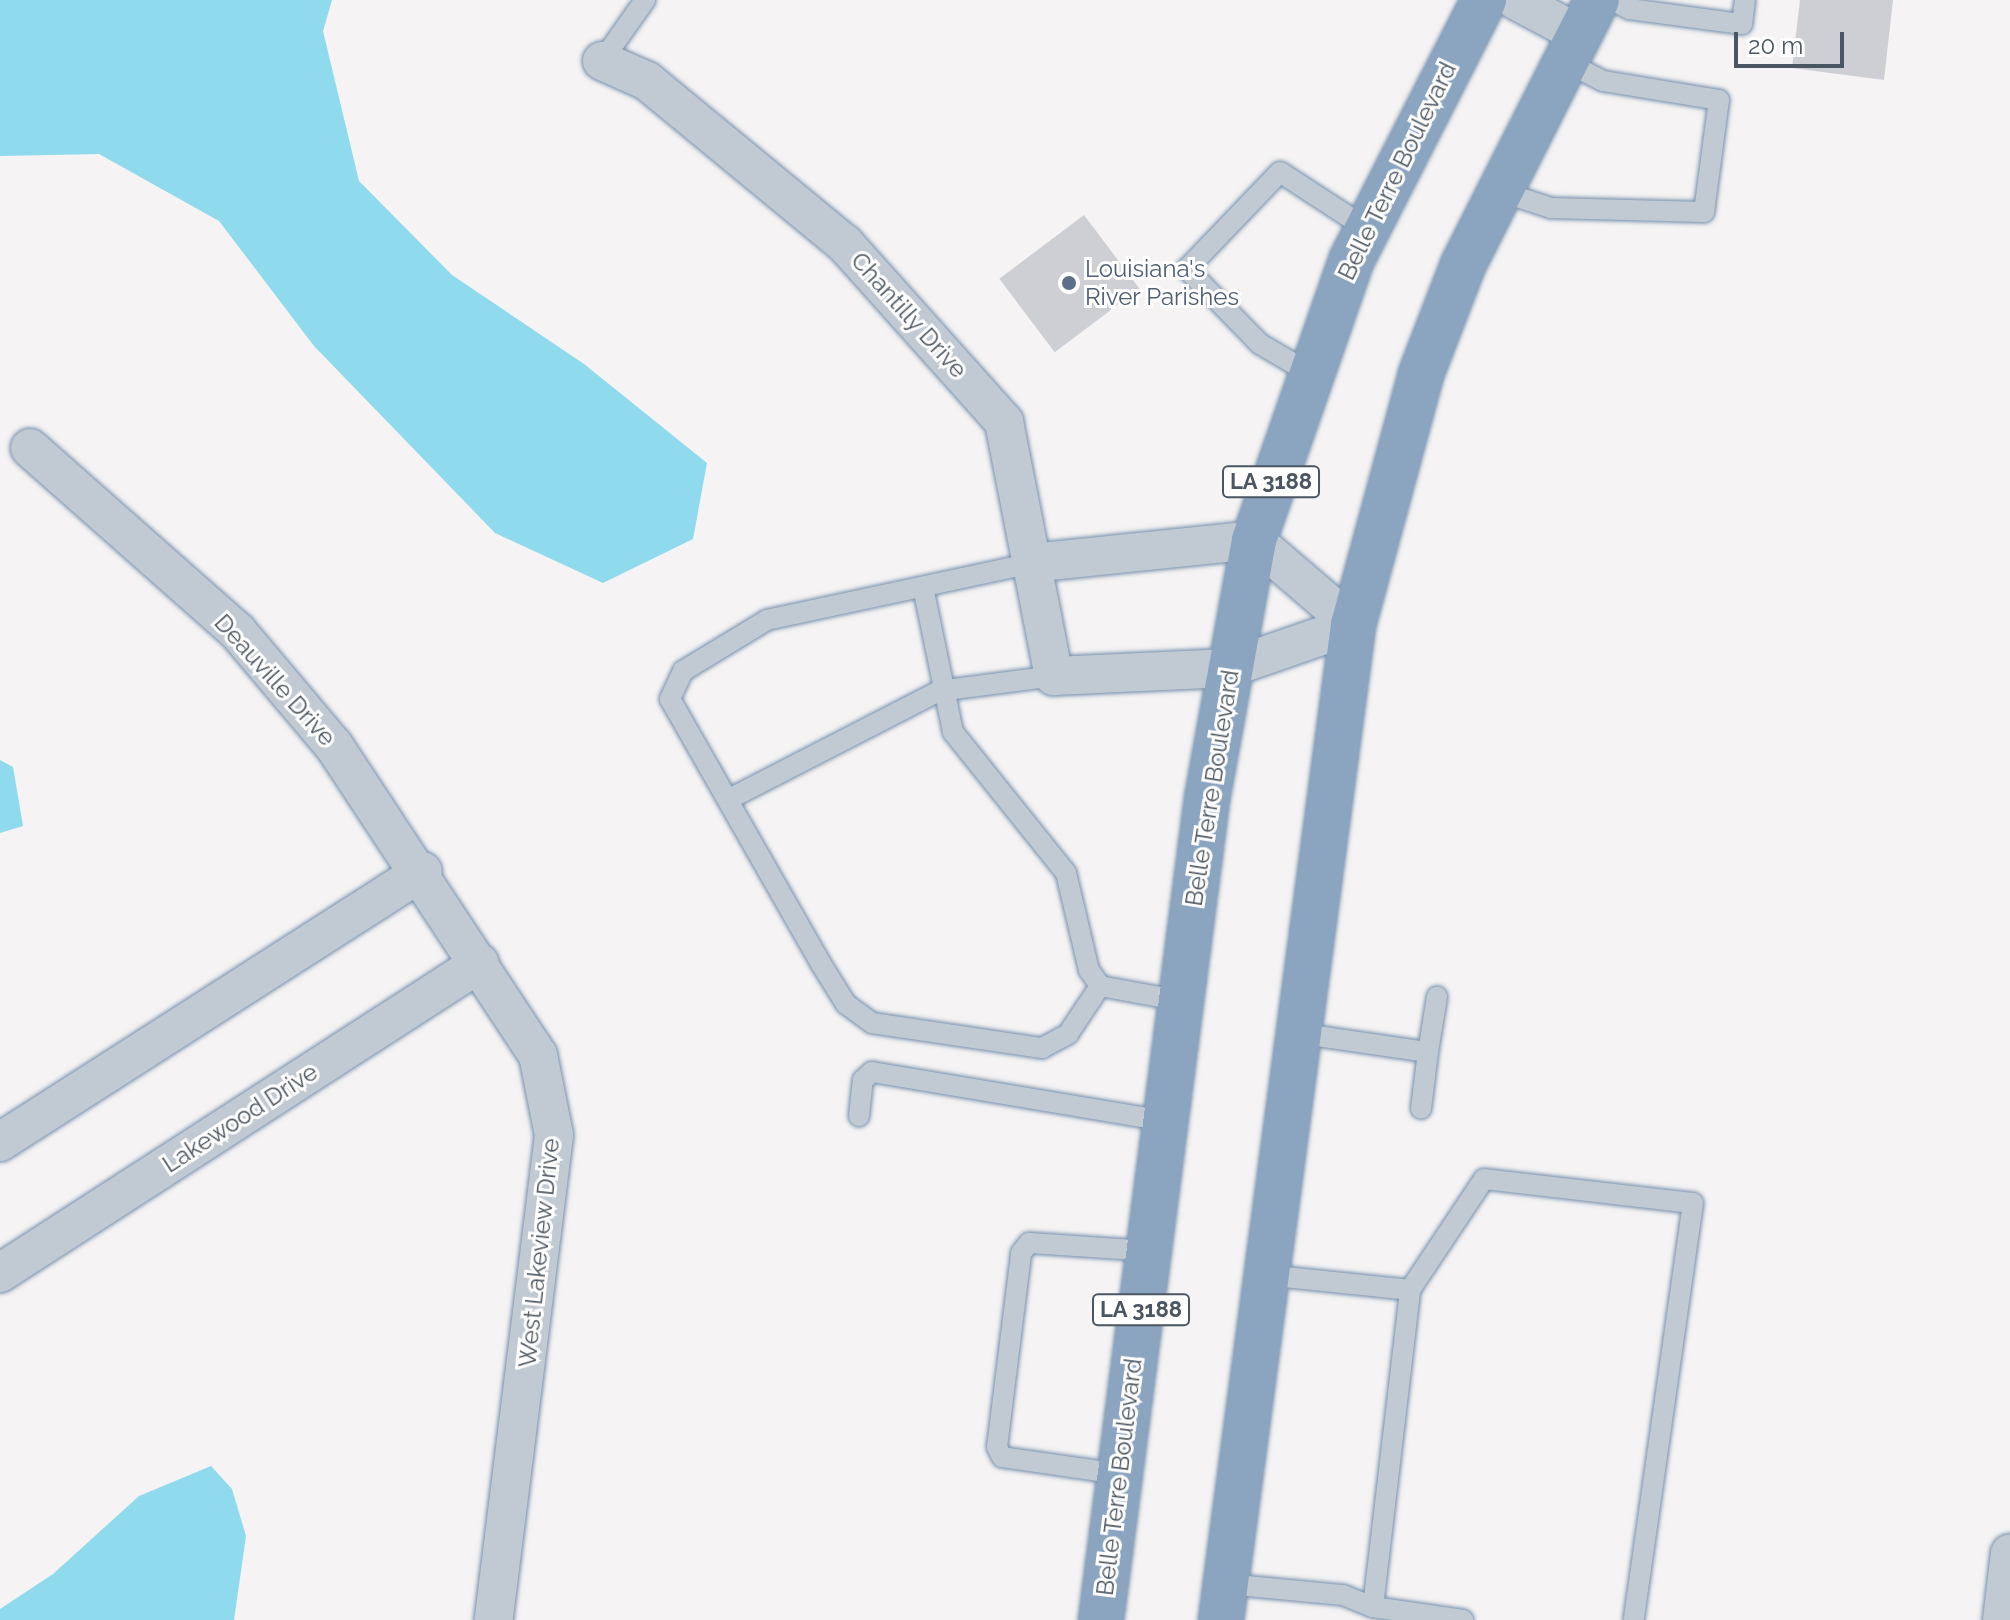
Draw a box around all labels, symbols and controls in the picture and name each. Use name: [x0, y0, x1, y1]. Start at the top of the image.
scale bar: [1738, 16, 1848, 66]
text: 20 m: [1748, 31, 1803, 60]
street label: Belle Terre Boulevard: [1332, 57, 1462, 285]
street label: Chantilly Drive: [845, 246, 973, 384]
place label: Louisiana's River Parishes: [1085, 255, 1240, 311]
marker: Louisiana's River Parishes: [1060, 274, 1078, 292]
road number: LA 3188: [1221, 464, 1321, 500]
street label: Deauville Drive: [208, 608, 342, 752]
street label: Belle Terre Boulevard: [1179, 668, 1245, 908]
street label: Lakewood Drive: [157, 1057, 323, 1179]
street label: West Lakeview Drive: [513, 1137, 565, 1369]
road number: LA 3188: [1091, 1292, 1191, 1328]
street label: Belle Terre Boulevard: [1090, 1356, 1148, 1598]

